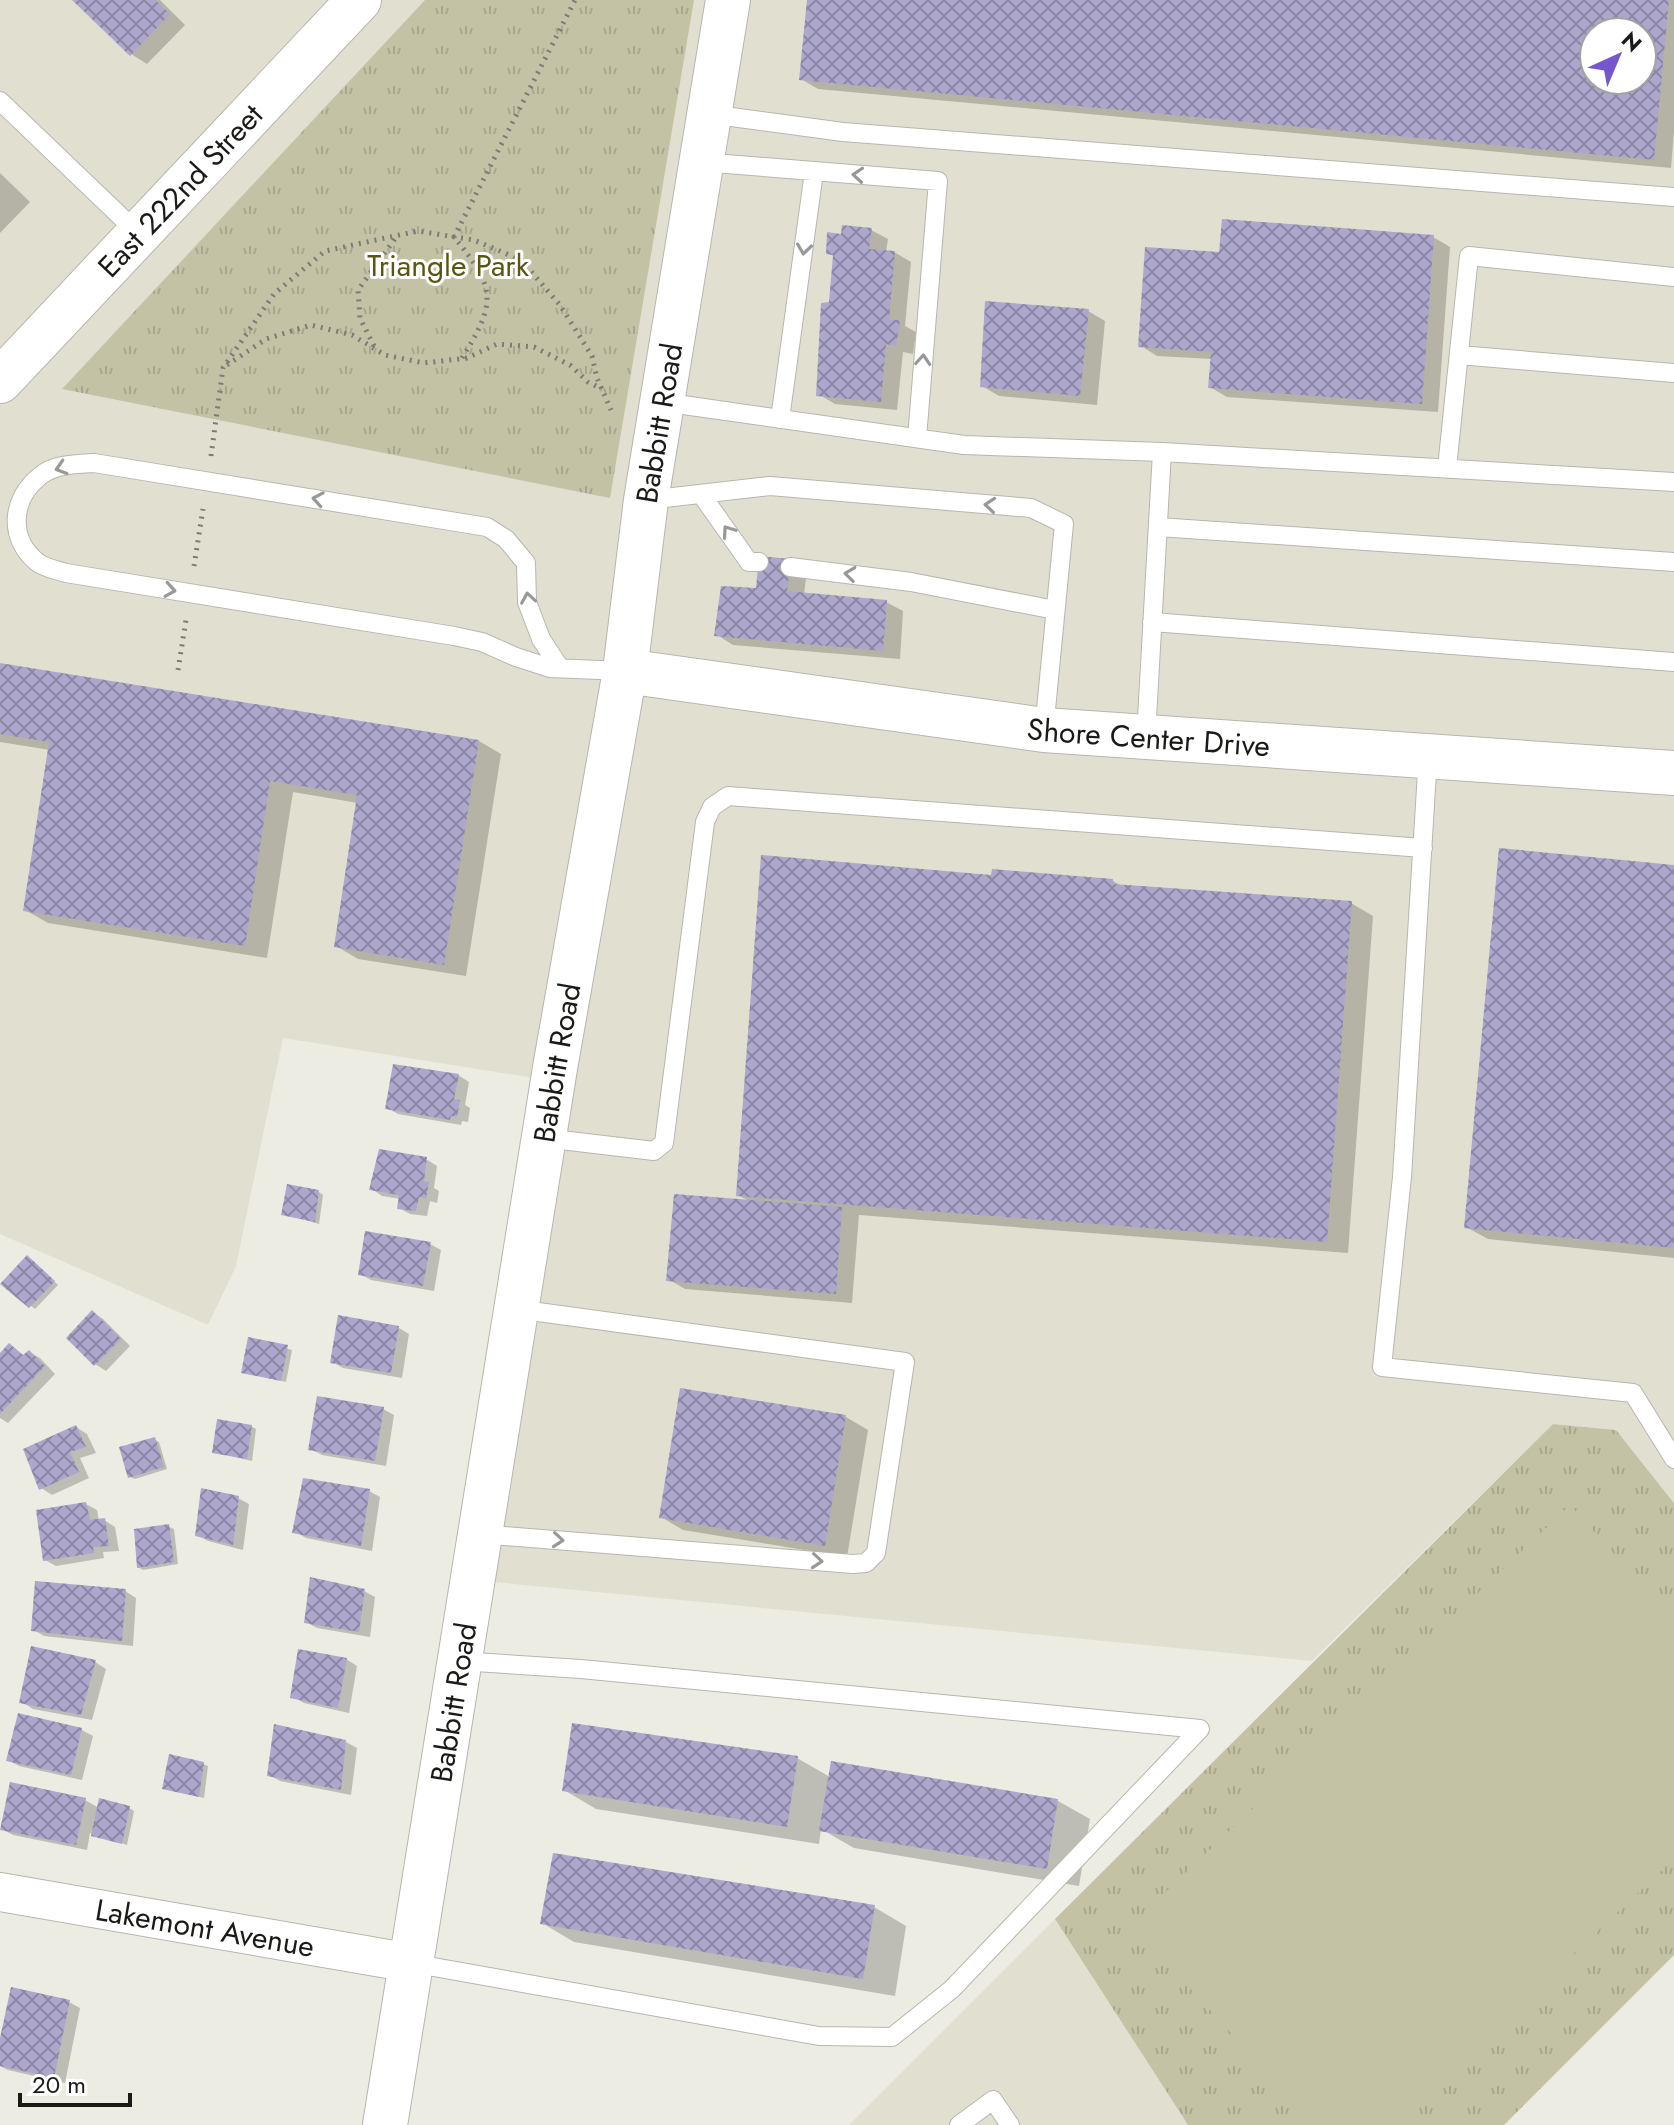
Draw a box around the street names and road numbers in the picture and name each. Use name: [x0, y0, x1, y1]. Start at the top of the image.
street label: East 222nd Street: [87, 93, 273, 287]
street label: Babbitt Road: [624, 340, 693, 506]
street label: Shore Center Drive: [1024, 706, 1271, 767]
street label: Babbitt Road: [522, 979, 591, 1146]
street label: Babbitt Road: [419, 1619, 487, 1786]
street label: Lakemont Avenue: [92, 1887, 318, 1967]

